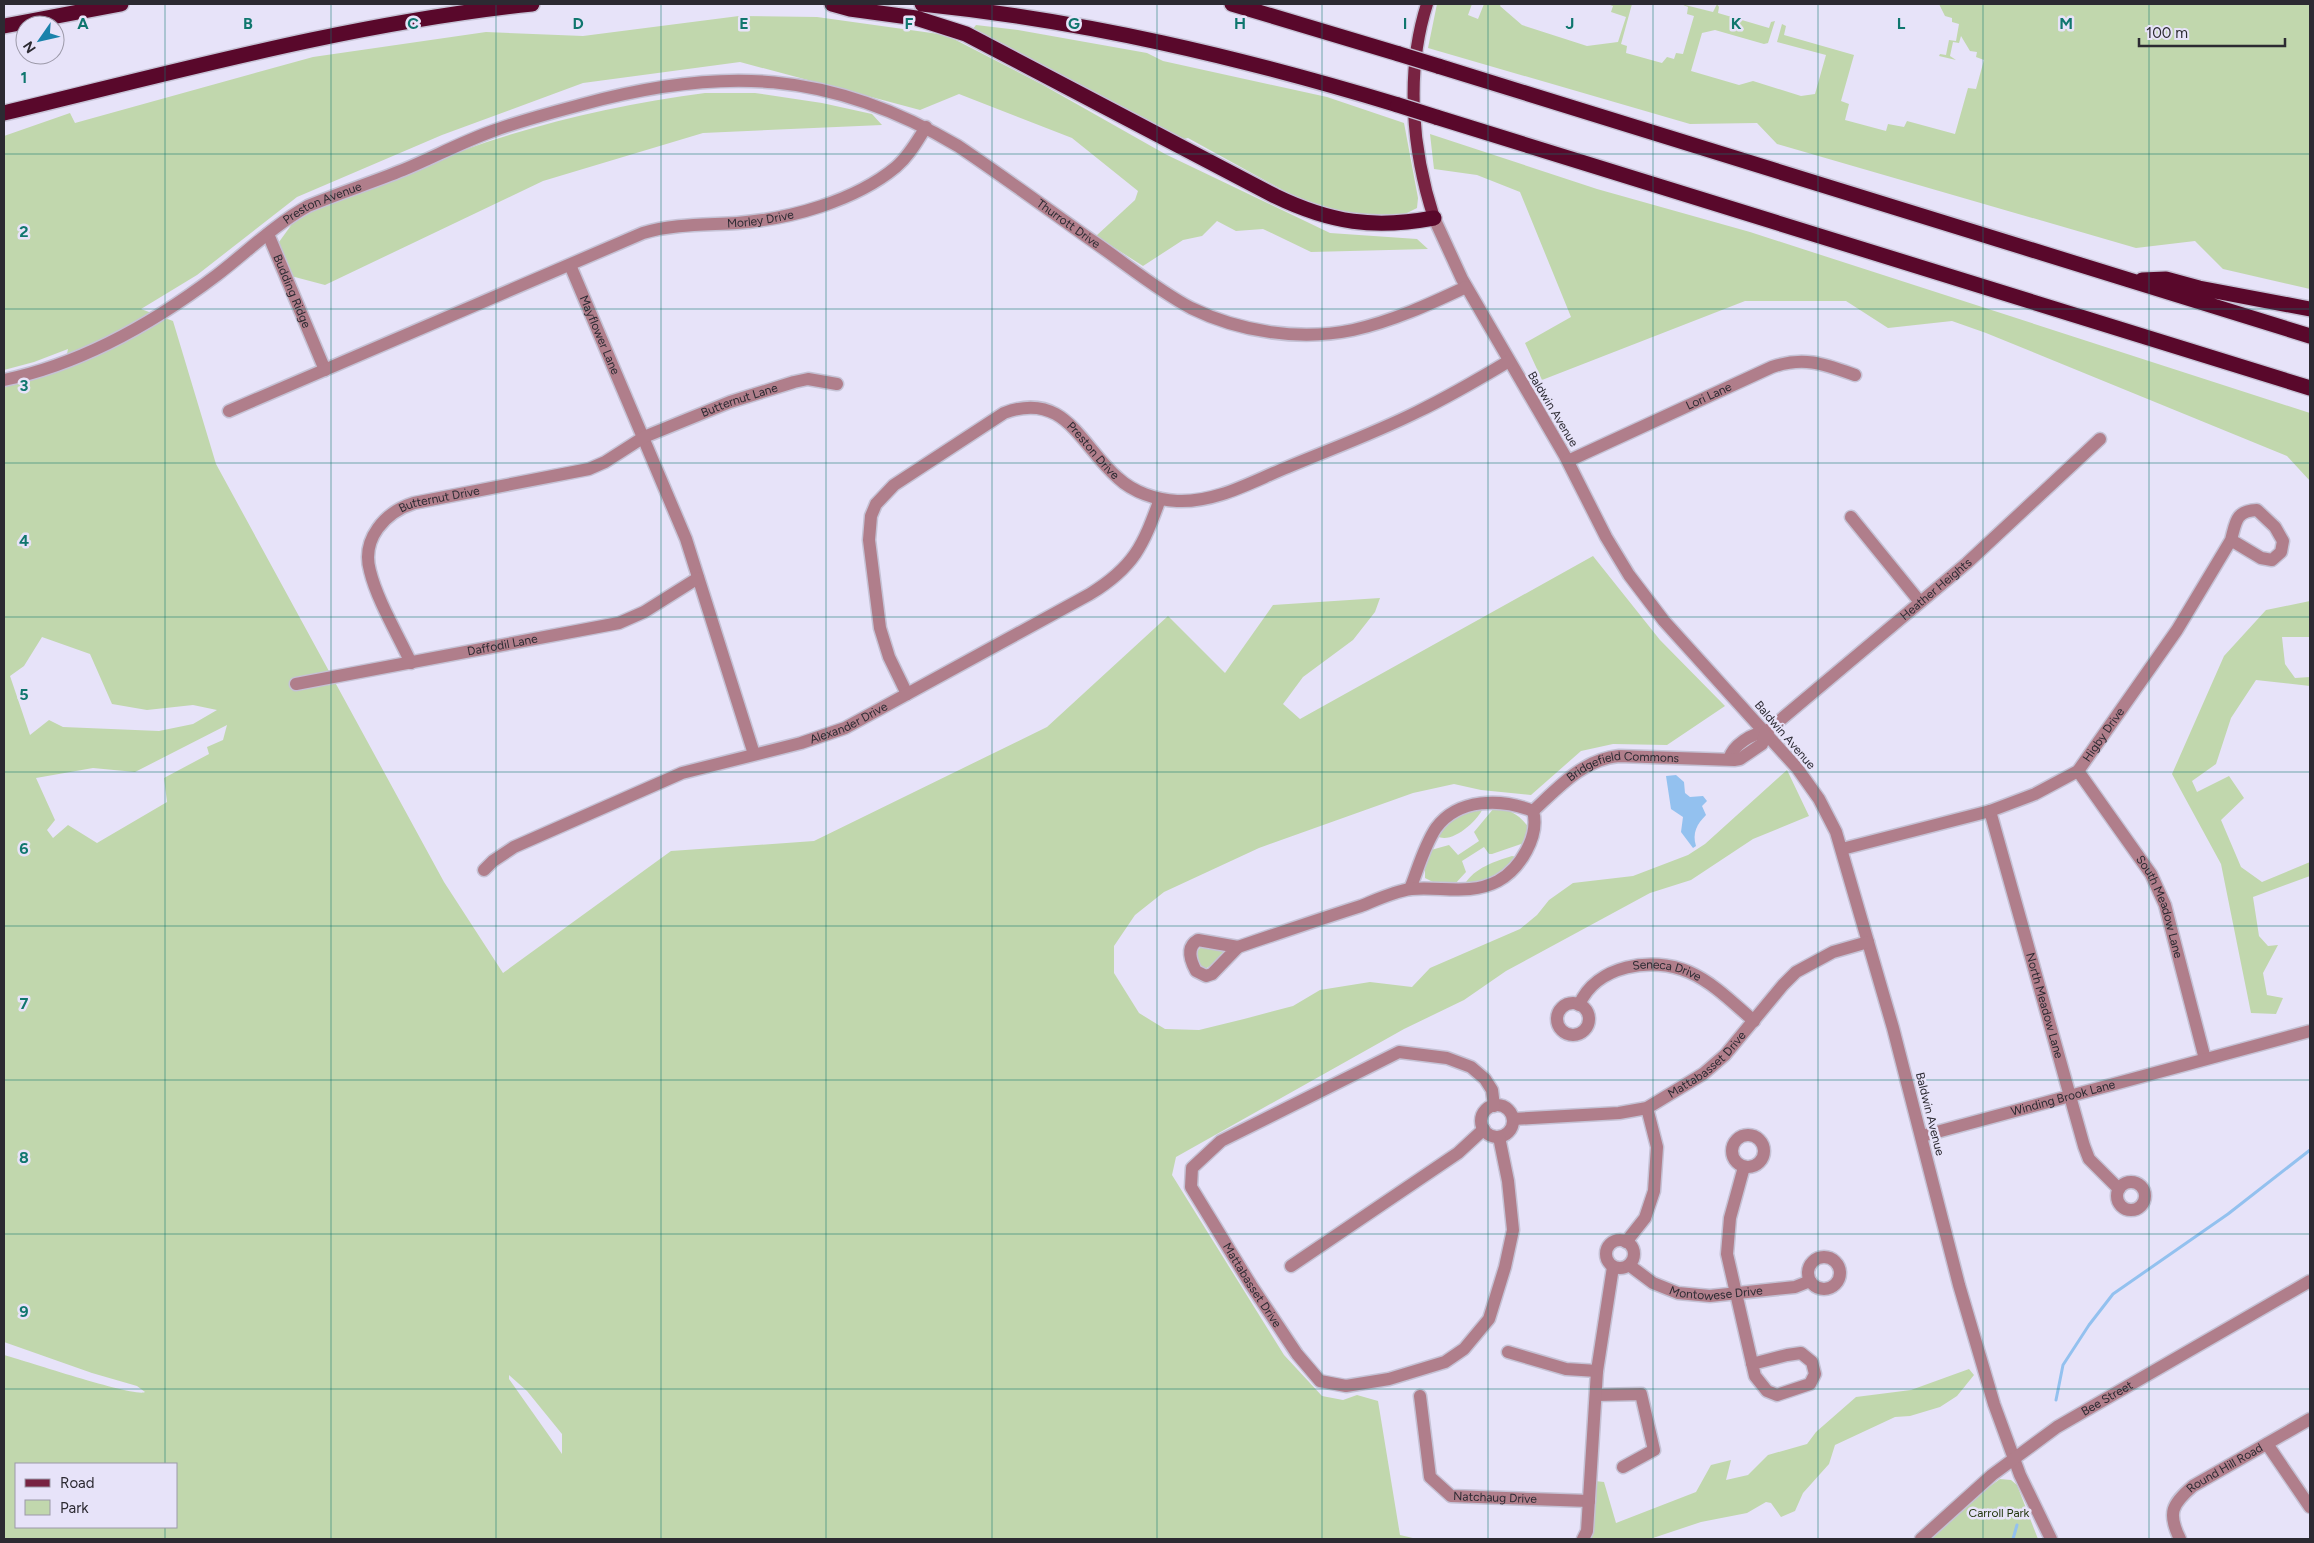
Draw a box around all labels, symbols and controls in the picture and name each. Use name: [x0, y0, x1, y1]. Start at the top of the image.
text: A: [77, 14, 89, 33]
text: B: [243, 14, 253, 33]
text: C: [407, 14, 419, 33]
text: D: [572, 14, 584, 33]
text: E: [739, 14, 749, 33]
text: F: [905, 14, 914, 33]
text: G: [1068, 14, 1080, 33]
text: H: [1234, 14, 1246, 33]
text: I: [1403, 14, 1407, 33]
text: J: [1566, 14, 1574, 33]
text: K: [1731, 14, 1742, 33]
text: L: [1897, 14, 1906, 33]
text: M: [2059, 14, 2073, 33]
north arrow: [15, 15, 65, 65]
scale bar: [2139, 15, 2285, 47]
text: 100 m: [2146, 24, 2188, 42]
text: N: [20, 38, 40, 56]
text: 1: [21, 68, 27, 87]
street label: Preston Avenue: [280, 179, 364, 227]
street label: Thurrott Drive: [1034, 196, 1103, 251]
street label: Morley Drive: [727, 207, 795, 231]
text: 2: [19, 222, 29, 241]
street label: Budding Ridge: [270, 252, 314, 331]
street label: Mayflower Lane: [577, 293, 623, 377]
street label: Baldwin Avenue: [1525, 369, 1581, 450]
text: 3: [20, 376, 29, 395]
street label: Lori Lane: [1684, 379, 1734, 413]
street label: Butternut Lane: [699, 380, 780, 420]
street label: Preston Drive: [1064, 419, 1122, 483]
street label: Butternut Drive: [396, 483, 481, 515]
text: 4: [19, 531, 29, 550]
street label: Heather Heights: [1897, 555, 1975, 623]
street label: Daffodil Lane: [466, 631, 539, 659]
text: 5: [19, 685, 29, 704]
street label: Baldwin Avenue: [1752, 698, 1819, 772]
street label: Alexander Drive: [808, 699, 890, 747]
street label: Higby Drive: [2080, 705, 2128, 764]
street label: Bridgefield Commons: [1564, 749, 1680, 784]
text: 6: [19, 839, 29, 858]
street label: South Meadow Lane: [2133, 853, 2186, 960]
street label: North Meadow Lane: [2023, 951, 2066, 1060]
street label: Seneca Drive: [1631, 957, 1704, 984]
text: 7: [20, 994, 29, 1013]
street label: Mattabasset Drive: [1665, 1028, 1749, 1101]
street label: Baldwin Avenue: [1913, 1071, 1947, 1158]
street label: Winding Brook Lane: [2009, 1077, 2117, 1119]
text: 8: [19, 1148, 29, 1167]
street label: Mattabasset Drive: [1220, 1240, 1285, 1331]
street label: Montowese Drive: [1667, 1283, 1764, 1303]
text: 9: [19, 1302, 29, 1321]
street label: Bee Street: [2079, 1378, 2136, 1419]
street label: Round Hill Road: [2183, 1441, 2265, 1496]
legend: [15, 1463, 178, 1528]
text: Road: [60, 1474, 95, 1492]
street label: Natchaug Drive: [1453, 1489, 1538, 1506]
text: Park: [60, 1499, 89, 1517]
park label: Carroll Park: [1969, 1506, 2030, 1520]

